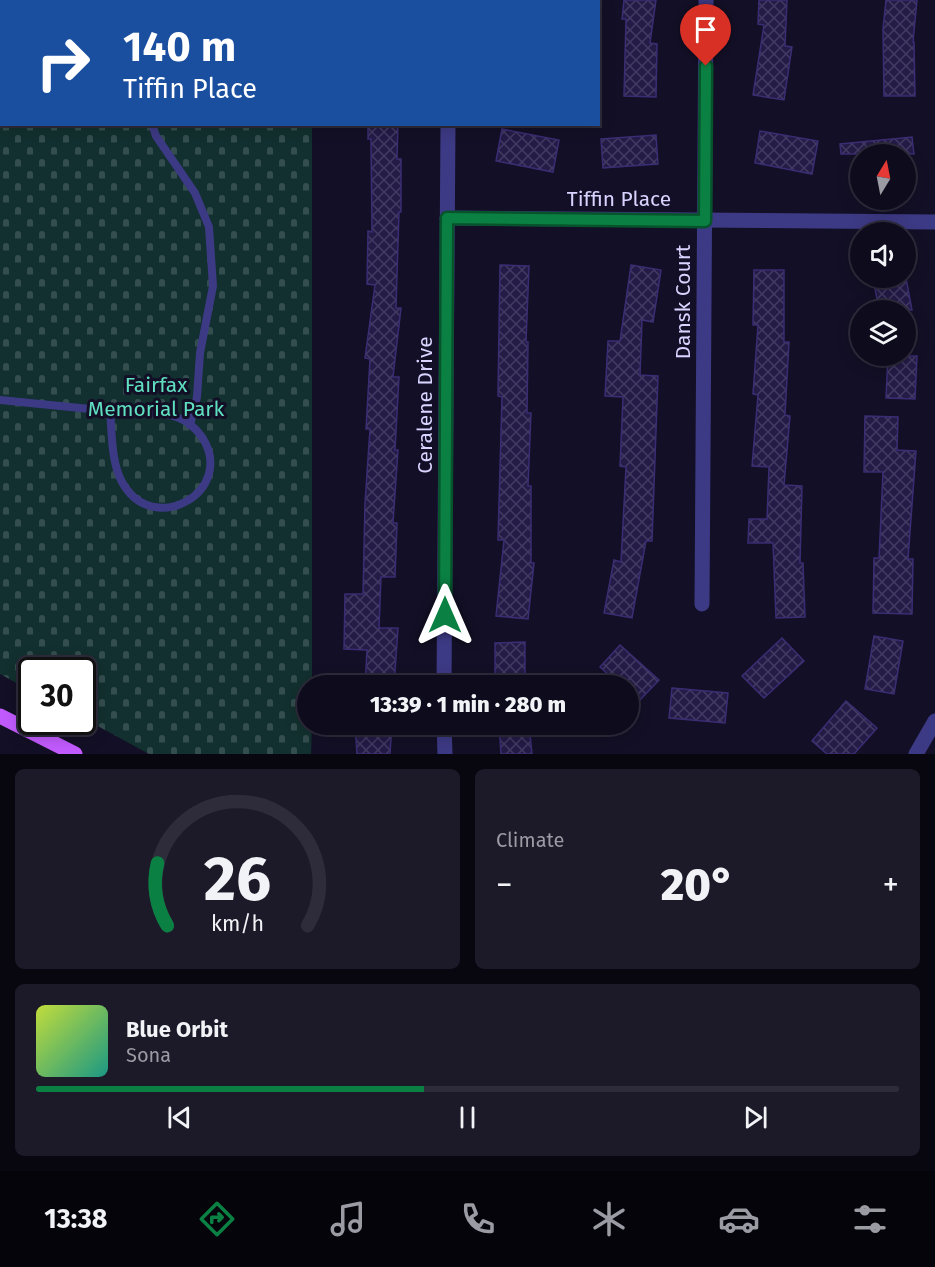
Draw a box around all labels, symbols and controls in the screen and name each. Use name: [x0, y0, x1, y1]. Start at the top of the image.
pin: [680, 4, 731, 66]
icon: arrive: [689, 13, 722, 46]
text: 140 m: [123, 22, 236, 72]
icon: right: [24, 24, 102, 102]
text: Tiffin Place: [123, 73, 257, 105]
north arrow: [850, 144, 916, 210]
map controls: [850, 144, 916, 366]
street label: Tiffin Place: [567, 186, 671, 212]
button: sound: [850, 222, 916, 288]
street label: Dansk Court: [670, 244, 696, 359]
button: layers: [850, 300, 916, 366]
street label: Ceralene Drive: [412, 336, 438, 474]
park label: Fairfax Memorial Park: [88, 372, 224, 422]
position arrow: [413, 583, 477, 647]
speed limit sign: 30: [18, 657, 96, 735]
text: 13:39 · 1 min · 280 m: [370, 691, 566, 718]
text: Climate: [496, 828, 564, 852]
text: 26: [204, 842, 271, 917]
text: 20°: [661, 858, 734, 912]
text: −: [496, 865, 513, 905]
text: +: [883, 865, 899, 905]
text: km/h: [211, 911, 264, 937]
text: Blue Orbit: [126, 1016, 228, 1043]
text: Sona: [126, 1043, 171, 1067]
icon: previous: [163, 1101, 196, 1134]
icon: pause: [451, 1101, 484, 1134]
icon: next: [739, 1101, 772, 1134]
icon: directions: [196, 1198, 238, 1240]
icon: music: [327, 1198, 369, 1240]
icon: phone: [457, 1198, 499, 1240]
icon: climate: [588, 1198, 630, 1240]
icon: car: [718, 1198, 760, 1240]
icon: filters: [849, 1198, 891, 1240]
text: 13:38: [44, 1203, 107, 1235]

